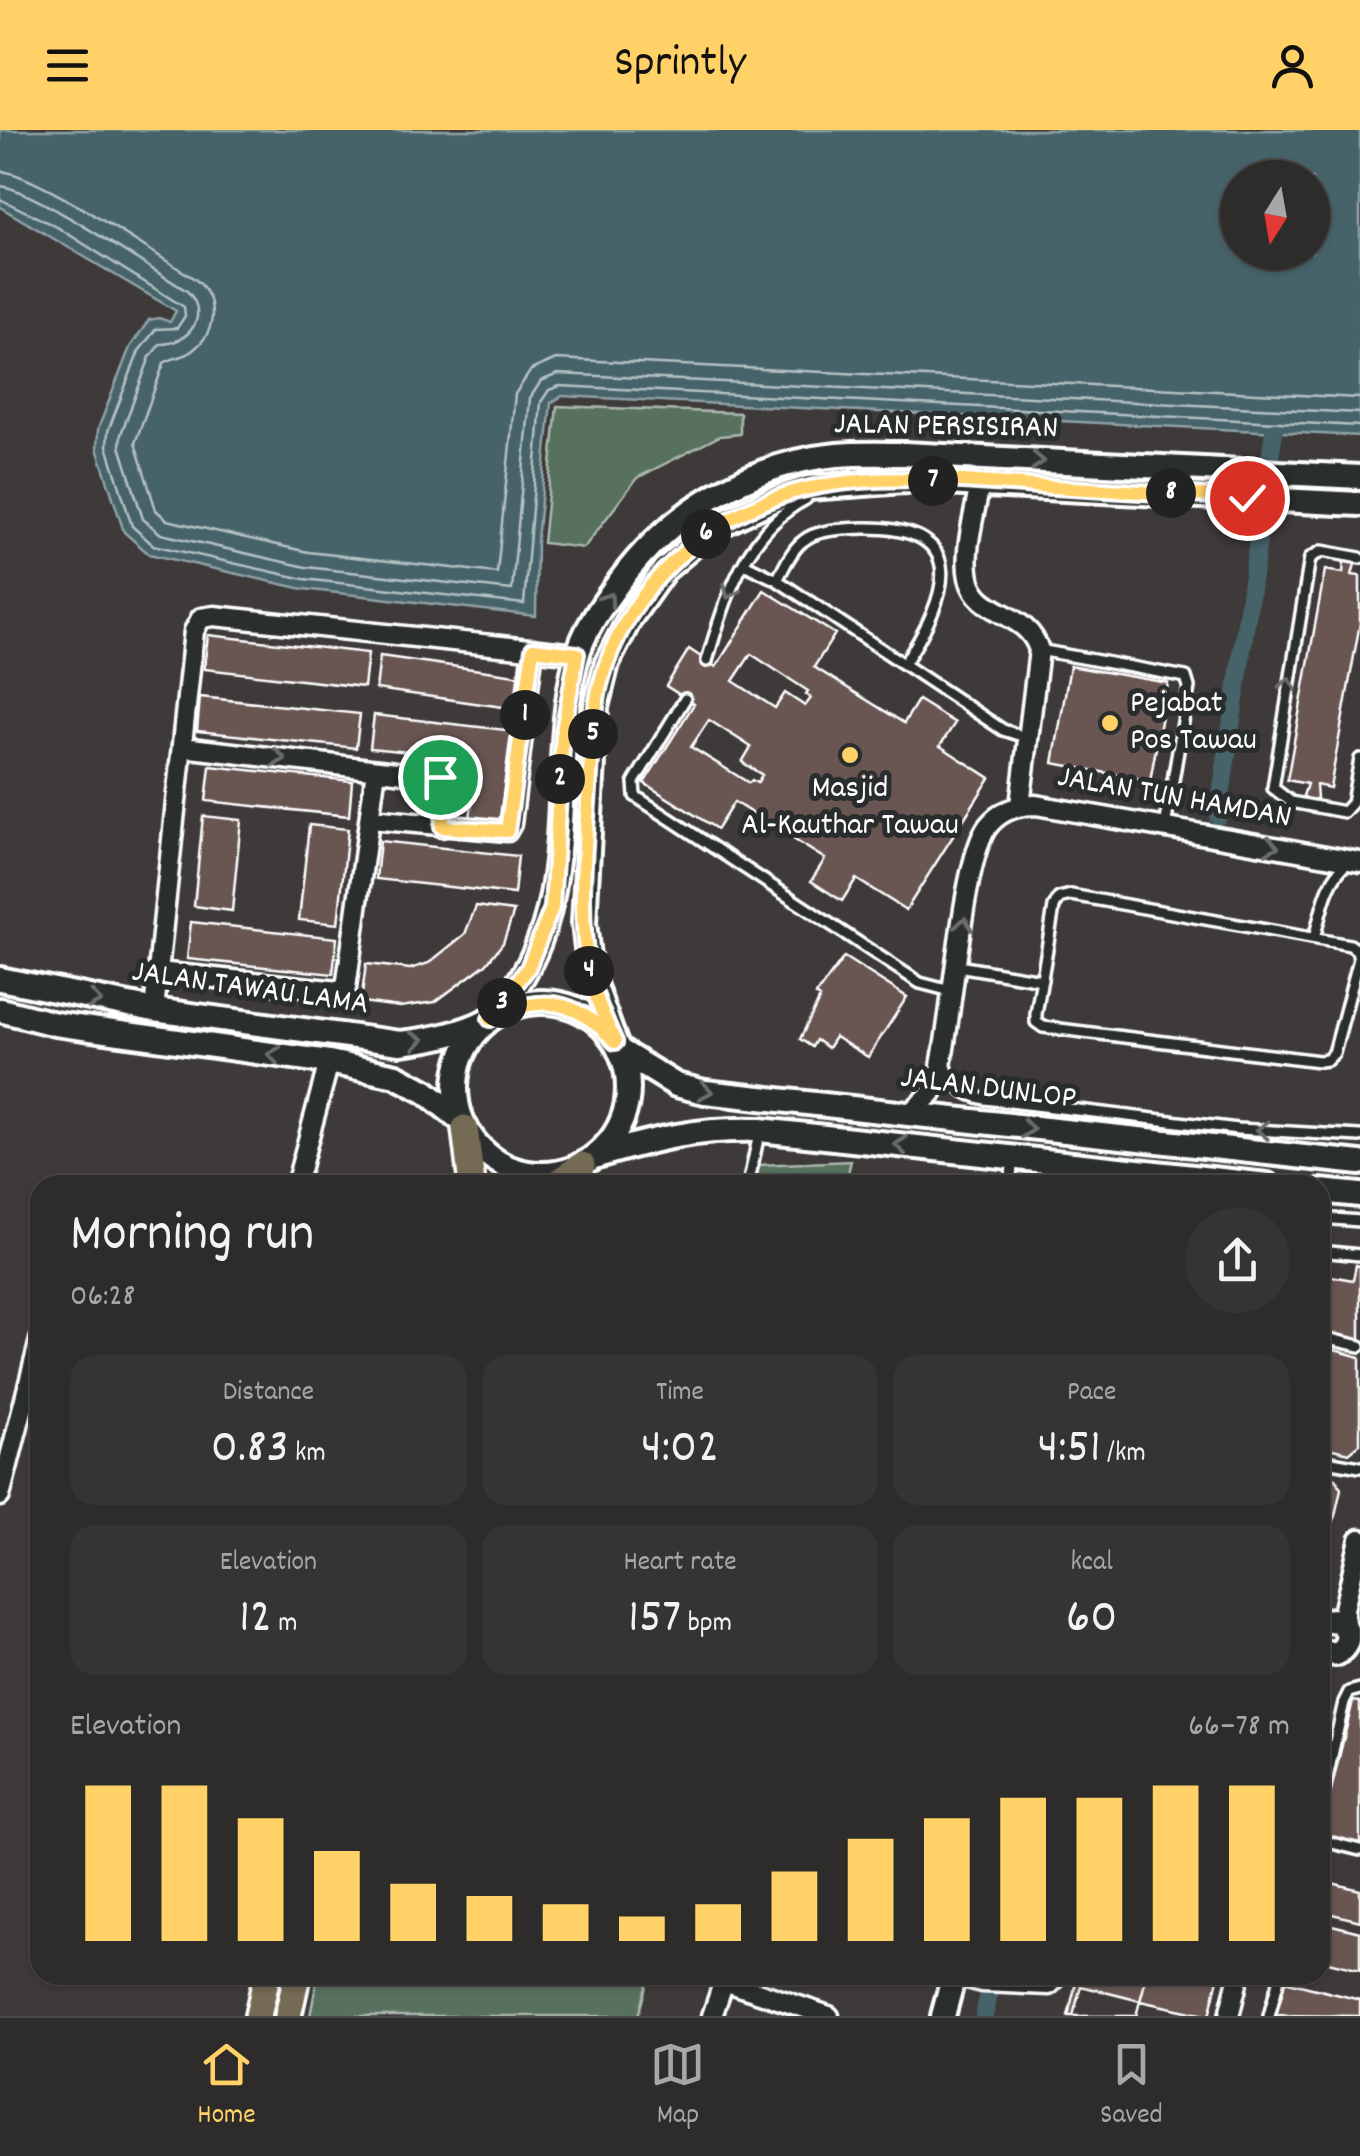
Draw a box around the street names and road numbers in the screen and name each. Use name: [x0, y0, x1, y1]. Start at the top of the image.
street label: JALAN PERSISIRAN: [833, 403, 1059, 453]
street label: JALAN TUN HAMDAN: [1054, 756, 1294, 842]
street label: JALAN TAWAU LAMA: [129, 951, 371, 1029]
street label: JALAN DUNLOP: [898, 1056, 1078, 1124]

